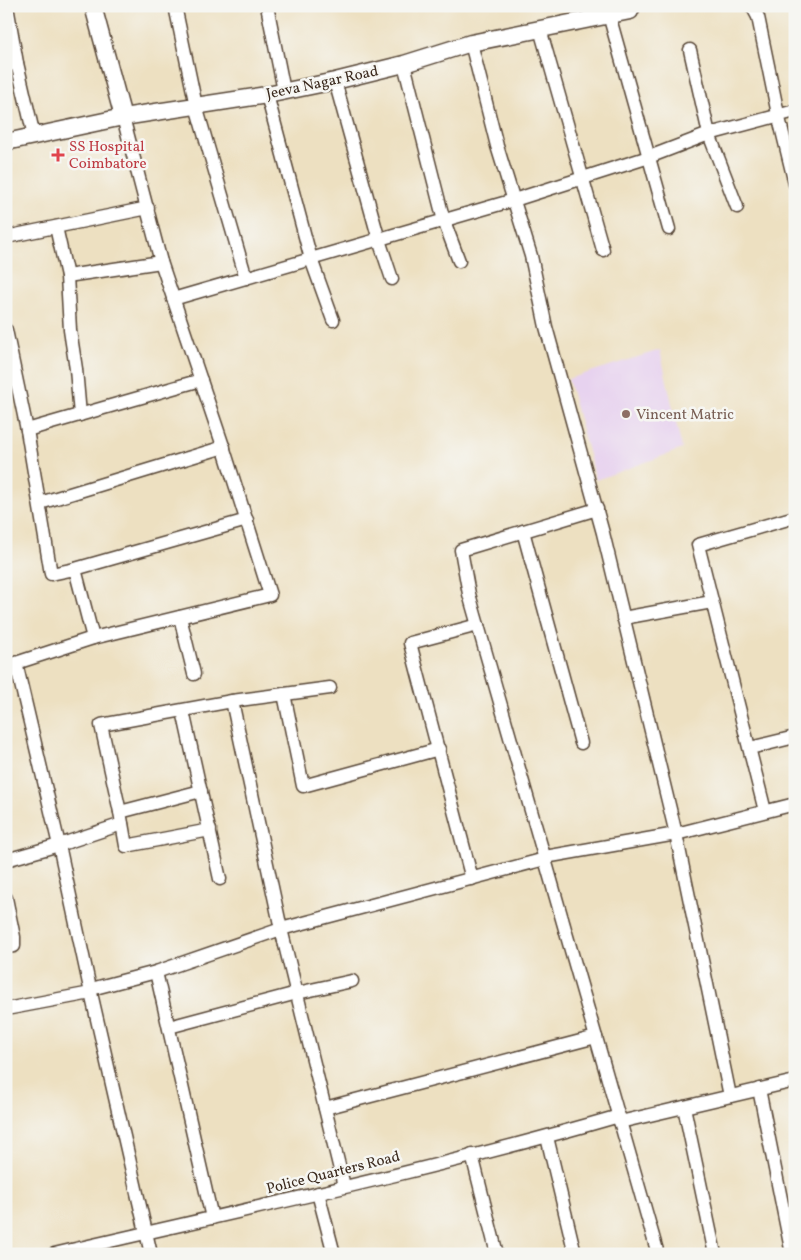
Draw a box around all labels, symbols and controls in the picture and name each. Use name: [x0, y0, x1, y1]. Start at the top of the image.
street label: Jeeva Nagar Road: [264, 61, 380, 106]
place label: SS Hospital Coimbatore: [69, 137, 147, 175]
marker: SS Hospital Coimbatore: [51, 148, 65, 162]
place label: Vincent Matric: [636, 405, 734, 426]
marker: Vincent Matric: [620, 408, 632, 420]
street label: Police Quarters Road: [264, 1147, 402, 1200]

